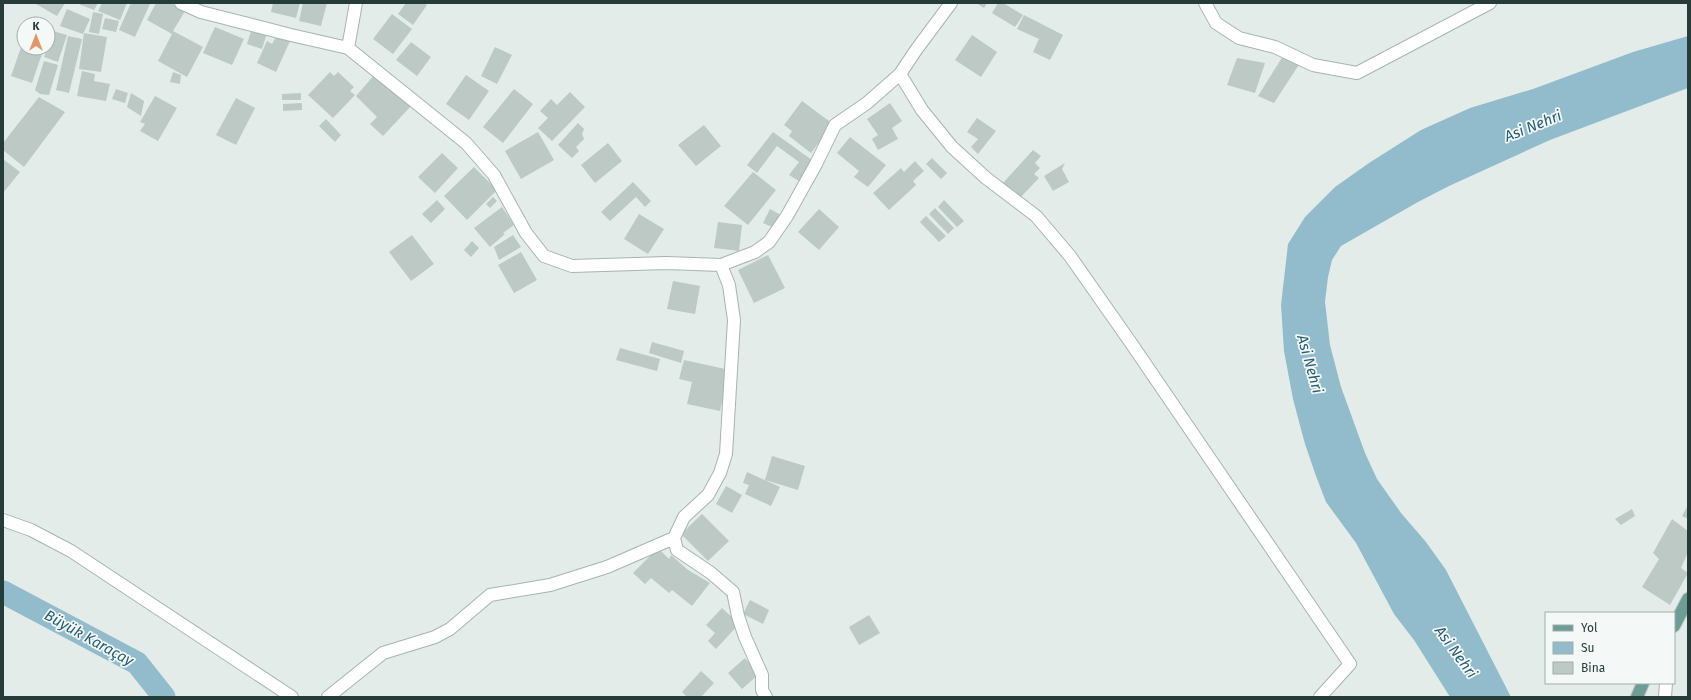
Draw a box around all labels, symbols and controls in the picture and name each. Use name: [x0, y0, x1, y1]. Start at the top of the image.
north arrow: [16, 16, 56, 56]
text: K: [33, 20, 41, 33]
water label: Asi Nehri: [1501, 106, 1564, 146]
water label: Asi Nehri: [1293, 332, 1327, 395]
water label: Büyük Karaçay: [41, 606, 137, 670]
legend: [1545, 612, 1675, 684]
text: Yol: [1581, 621, 1598, 635]
water label: Asi Nehri: [1430, 622, 1481, 682]
text: Su: [1581, 641, 1595, 655]
text: Bina: [1581, 661, 1605, 675]

